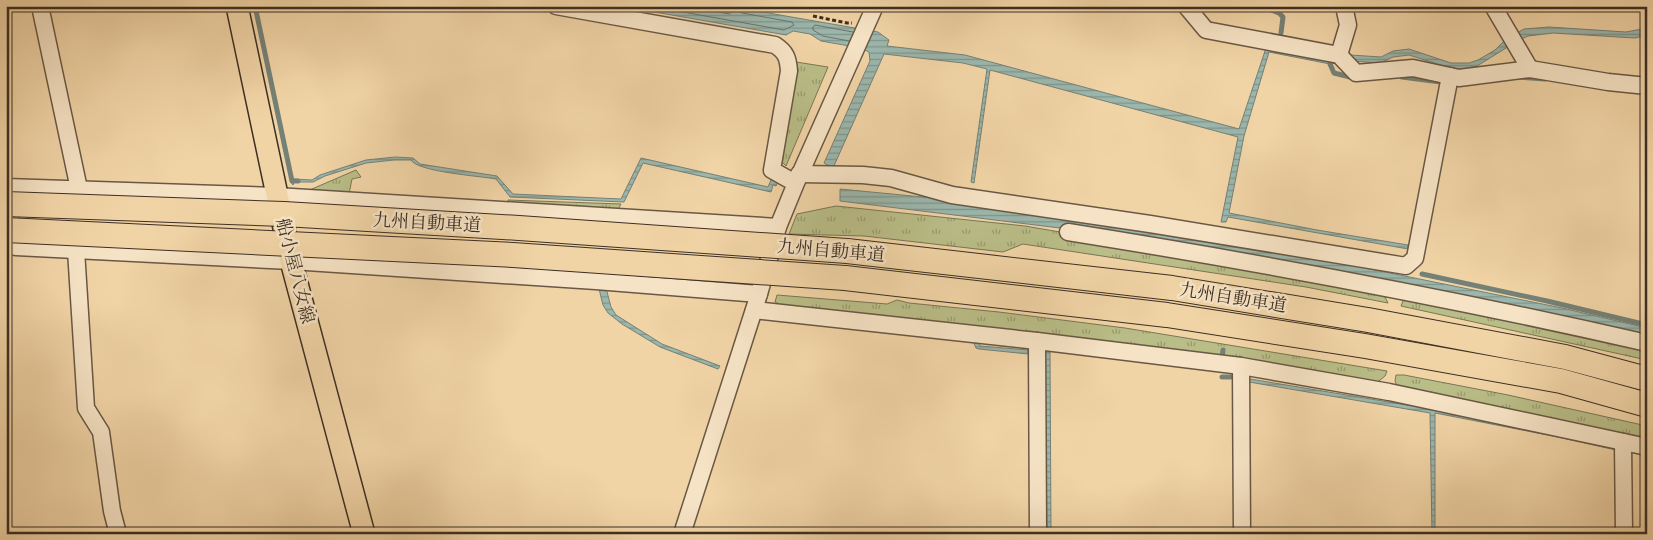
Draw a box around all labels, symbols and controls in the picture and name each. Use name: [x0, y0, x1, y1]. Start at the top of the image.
street label: 九州自動車道: [372, 209, 482, 237]
street label: 船小屋八女線: [271, 216, 319, 326]
street label: 九州自動車道: [776, 235, 886, 267]
street label: 九州自動車道: [1178, 278, 1288, 318]

